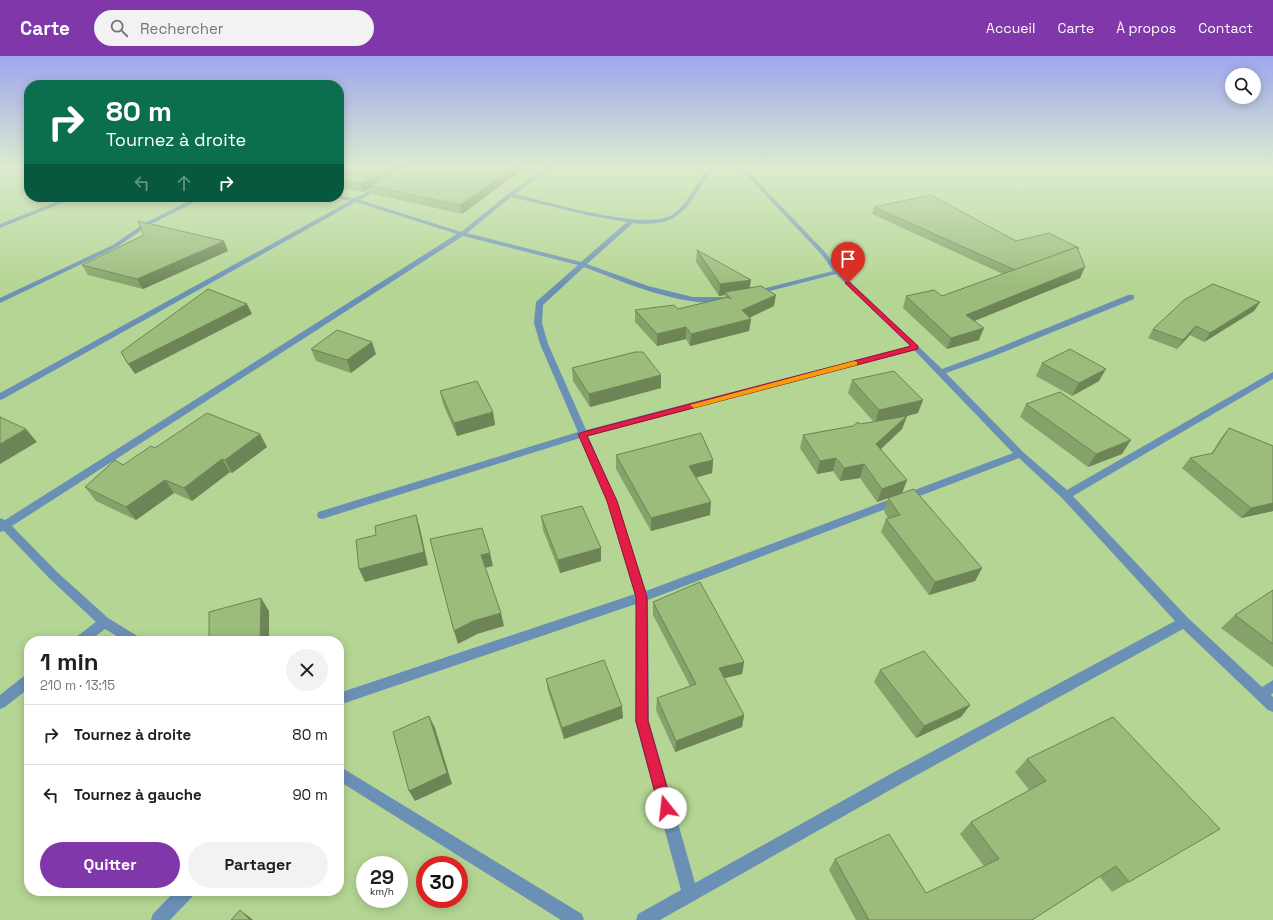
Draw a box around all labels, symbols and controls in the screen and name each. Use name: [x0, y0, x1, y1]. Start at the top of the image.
search box: [94, 10, 374, 46]
text: Carte: [20, 16, 70, 41]
icon: search: [108, 17, 130, 39]
text: Rechercher: [140, 19, 224, 38]
text: Accueil: [986, 19, 1035, 37]
text: Carte: [1057, 19, 1094, 37]
text: À propos: [1116, 19, 1176, 37]
text: Contact: [1198, 19, 1253, 37]
map controls: [1225, 68, 1261, 104]
button: search: [1225, 68, 1261, 104]
text: 80 m: [106, 93, 172, 129]
icon: right: [40, 96, 92, 148]
text: Tournez à droite: [106, 128, 246, 151]
icon: left: [131, 172, 153, 194]
icon: ahead: [173, 172, 195, 194]
icon: right: [215, 172, 237, 194]
pin: [831, 242, 865, 283]
icon: arrive: [837, 248, 859, 270]
text: 1 min: [40, 646, 99, 677]
button: close: [286, 649, 328, 691]
text: 210 m · 13:15: [40, 677, 115, 694]
icon: right: [40, 724, 62, 746]
text: Tournez à droite: [74, 725, 191, 744]
text: 80 m: [292, 725, 328, 744]
icon: left: [40, 784, 62, 806]
text: Tournez à gauche: [74, 785, 202, 804]
text: 90 m: [292, 785, 328, 804]
position arrow: [645, 787, 687, 829]
button: Quitter: [40, 842, 180, 888]
button: Partager: [188, 842, 328, 888]
speed limit sign: 30: [416, 856, 468, 908]
text: 29: [370, 864, 394, 890]
text: km/h: [370, 885, 394, 898]

